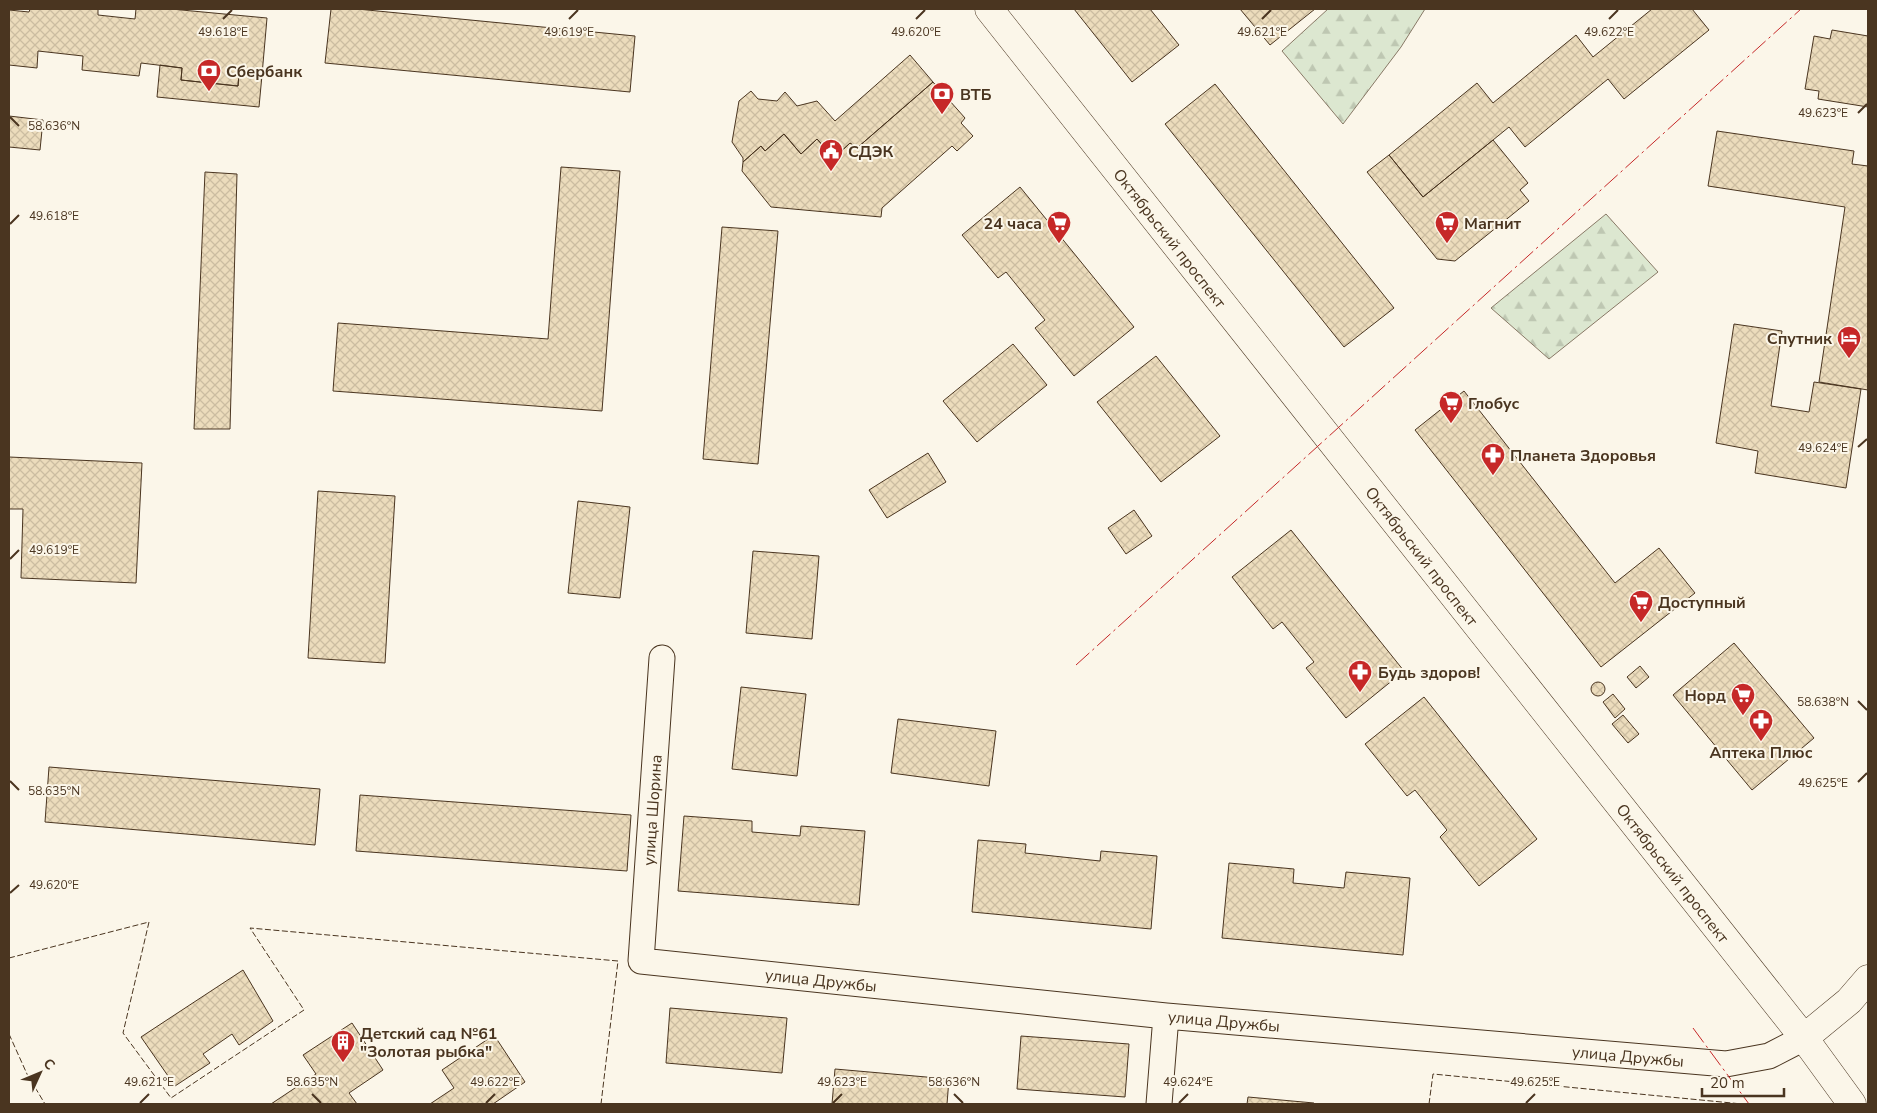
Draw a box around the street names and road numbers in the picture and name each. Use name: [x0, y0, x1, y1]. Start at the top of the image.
street label: Октябрьский проспект: [1108, 164, 1231, 314]
street label: Октябрьский проспект: [1360, 482, 1483, 632]
street label: улица Шорина: [638, 754, 668, 866]
street label: Октябрьский проспект: [1611, 799, 1734, 949]
street label: улица Дружбы: [764, 964, 878, 998]
street label: улица Дружбы: [1167, 1006, 1281, 1038]
street label: улица Дружбы: [1571, 1041, 1685, 1073]

